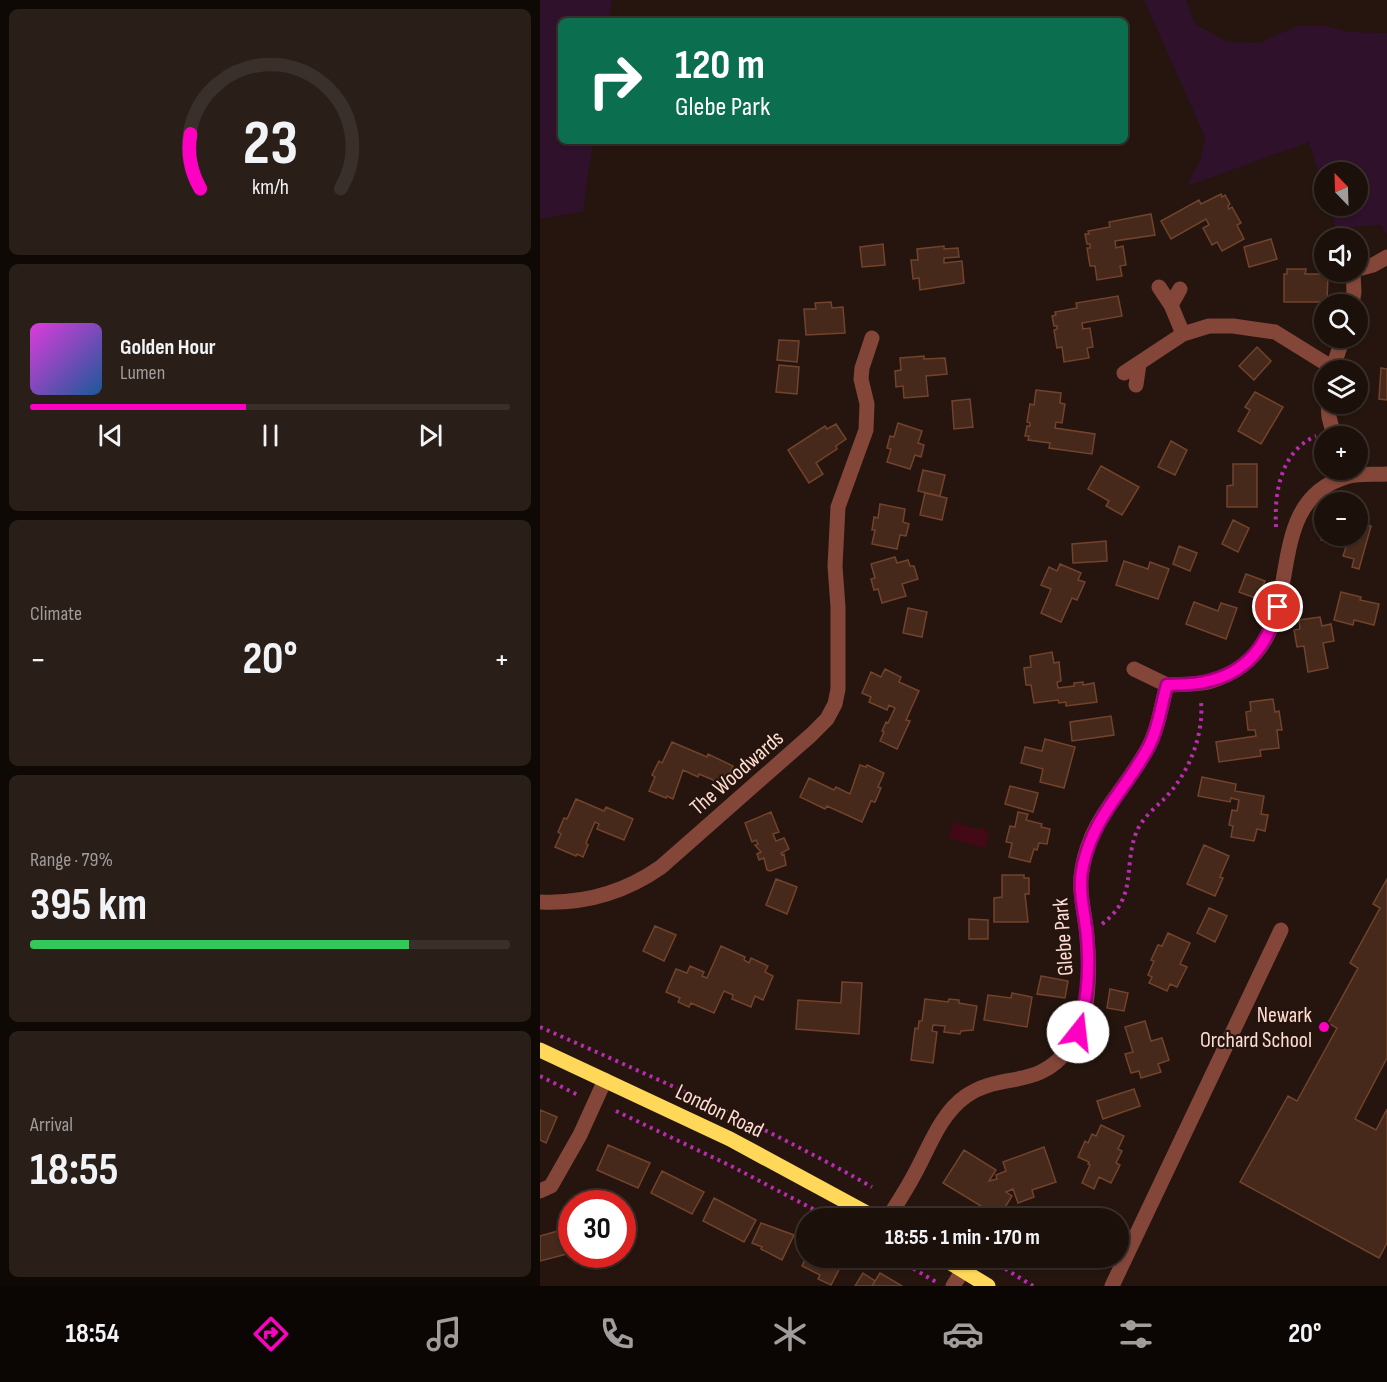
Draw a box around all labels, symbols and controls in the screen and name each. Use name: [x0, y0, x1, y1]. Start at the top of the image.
text: 120 m: [675, 40, 765, 91]
icon: right: [576, 42, 654, 120]
text: Glebe Park: [675, 91, 770, 123]
text: 23: [242, 107, 298, 182]
north arrow: [1314, 162, 1368, 216]
map controls: [1314, 162, 1368, 546]
text: km/h: [251, 176, 289, 201]
button: sound: [1314, 228, 1368, 282]
button: search: [1314, 294, 1368, 348]
text: Golden Hour: [120, 334, 216, 361]
button: layers: [1314, 360, 1368, 414]
text: Lumen: [120, 361, 165, 385]
icon: previous: [94, 419, 127, 452]
icon: pause: [254, 419, 287, 452]
icon: next: [414, 419, 447, 452]
button: +: [1314, 426, 1368, 480]
button: −: [1314, 492, 1368, 546]
pin: [1252, 581, 1303, 632]
icon: arrive: [1261, 590, 1294, 623]
text: Climate: [30, 602, 82, 626]
text: 20°: [242, 632, 298, 687]
text: −: [30, 640, 46, 680]
text: +: [494, 640, 510, 680]
street label: The Woodwards: [685, 725, 789, 821]
text: Range · 79%: [30, 848, 113, 872]
text: 395 km: [30, 878, 147, 933]
street label: Glebe Park: [1047, 897, 1080, 977]
position arrow: [1046, 1000, 1110, 1064]
place label: Newark Orchard School: [1200, 1002, 1313, 1054]
marker: Newark Orchard School: [1317, 1020, 1331, 1034]
street label: London Road: [671, 1079, 768, 1144]
text: Arrival: [30, 1113, 73, 1137]
text: 18:55: [30, 1143, 118, 1198]
speed limit sign: 30: [558, 1190, 636, 1268]
text: 18:55 · 1 min · 170 m: [885, 1224, 1040, 1251]
icon: directions: [250, 1313, 292, 1355]
icon: music: [423, 1313, 465, 1355]
icon: phone: [596, 1313, 638, 1355]
icon: climate: [769, 1313, 811, 1355]
icon: car: [942, 1313, 984, 1355]
icon: filters: [1115, 1313, 1157, 1355]
text: 18:54: [66, 1318, 119, 1350]
text: 20°: [1288, 1318, 1321, 1350]

